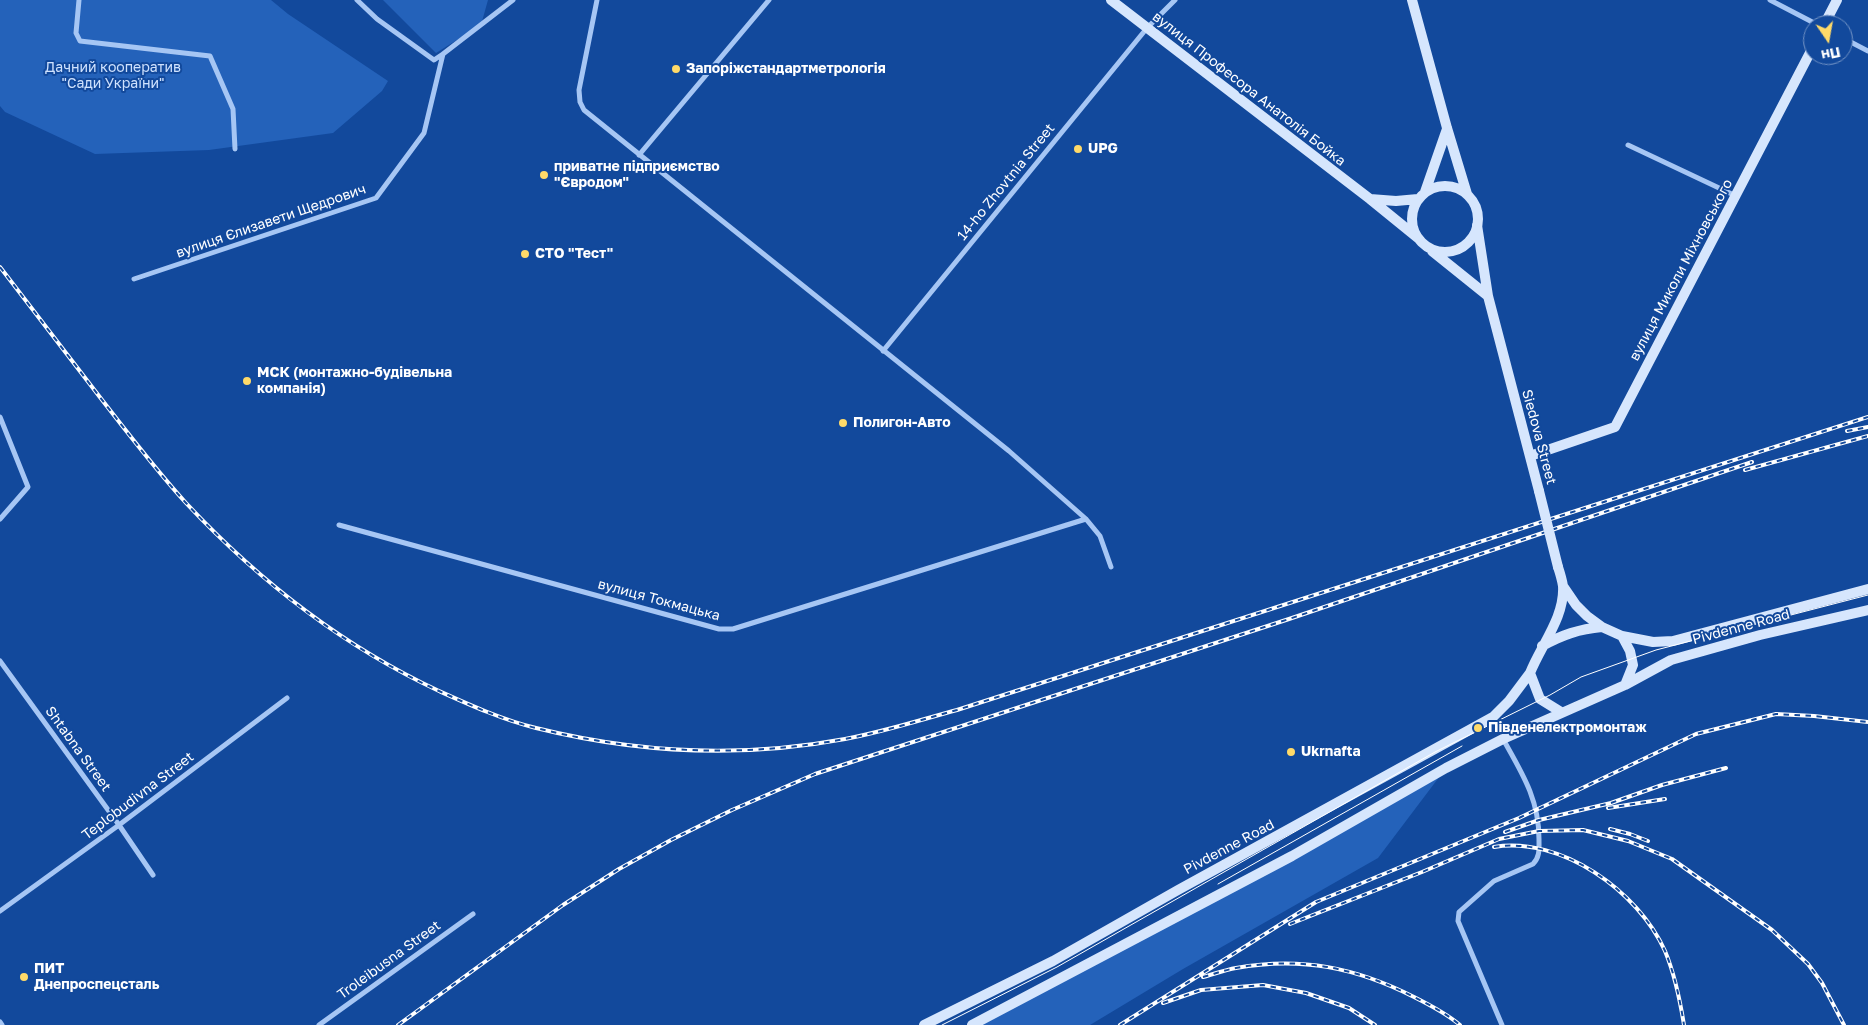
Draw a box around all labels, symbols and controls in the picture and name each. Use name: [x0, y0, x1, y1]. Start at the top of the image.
street label: вулиця Професора Анатолія Бойка: [1149, 8, 1349, 170]
north arrow: [1803, 15, 1853, 65]
text: Пн: [1820, 44, 1842, 64]
park label: Дачний кооператив "Сади України": [45, 60, 181, 92]
place label: Запоріжстандартметрологія: [686, 61, 886, 77]
marker: Запоріжстандартметрологія: [670, 63, 682, 75]
street label: 14-ho Zhovtnia Street: [954, 120, 1058, 244]
place label: UPG: [1088, 141, 1118, 157]
marker: UPG: [1072, 143, 1084, 155]
place label: приватне підприємство "Євродом": [554, 159, 720, 192]
marker: приватне підприємство "Євродом": [538, 169, 550, 181]
street label: вулиця Миколи Міхновського: [1626, 176, 1736, 364]
street label: вулиця Єлизавети Щедрович: [174, 181, 368, 261]
place label: СТО "Тест": [535, 246, 613, 262]
marker: СТО "Тест": [519, 248, 531, 260]
place label: МСК (монтажно-будівельна компанія): [257, 365, 452, 398]
marker: МСК (монтажно-будівельна компанія): [241, 375, 253, 387]
street label: Siedova Street: [1518, 388, 1560, 486]
place label: Полигон-Авто: [853, 415, 951, 431]
marker: Полигон-Авто: [837, 417, 849, 429]
street label: вулиця Токмацька: [596, 576, 722, 624]
street label: Pivdenne Road: [1690, 606, 1792, 648]
street label: Shtabna Street: [42, 703, 114, 795]
place label: Південелектромонтаж: [1488, 720, 1647, 736]
marker: Південелектромонтаж: [1472, 722, 1484, 734]
place label: Ukrnafta: [1301, 744, 1360, 760]
marker: Ukrnafta: [1285, 746, 1297, 758]
street label: Teplobudivna Street: [79, 748, 197, 844]
street label: Pivdenne Road: [1181, 816, 1277, 878]
street label: Troleibusna Street: [334, 917, 444, 1003]
place label: ПИТ Днепроспецсталь: [34, 961, 159, 994]
marker: ПИТ Днепроспецсталь: [18, 971, 30, 983]

